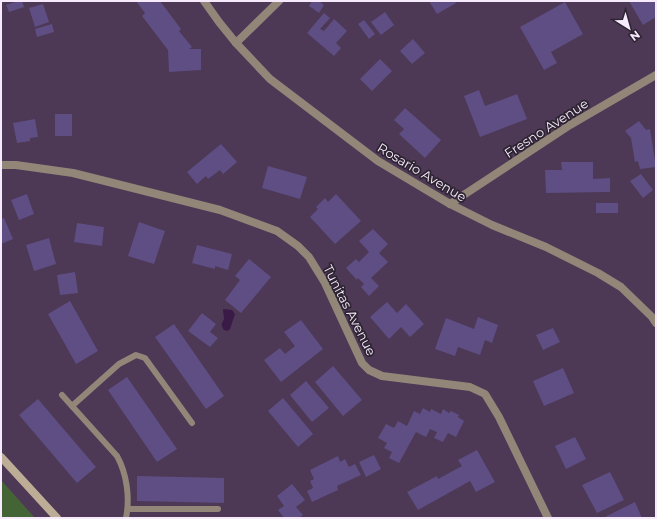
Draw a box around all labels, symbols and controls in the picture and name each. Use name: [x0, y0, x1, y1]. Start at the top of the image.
north arrow: [609, 8, 649, 48]
text: N: [627, 28, 643, 44]
street label: Fresno Avenue: [501, 95, 591, 161]
street label: Rosario Avenue: [375, 139, 469, 205]
street label: Tunitas Avenue: [320, 262, 380, 358]

